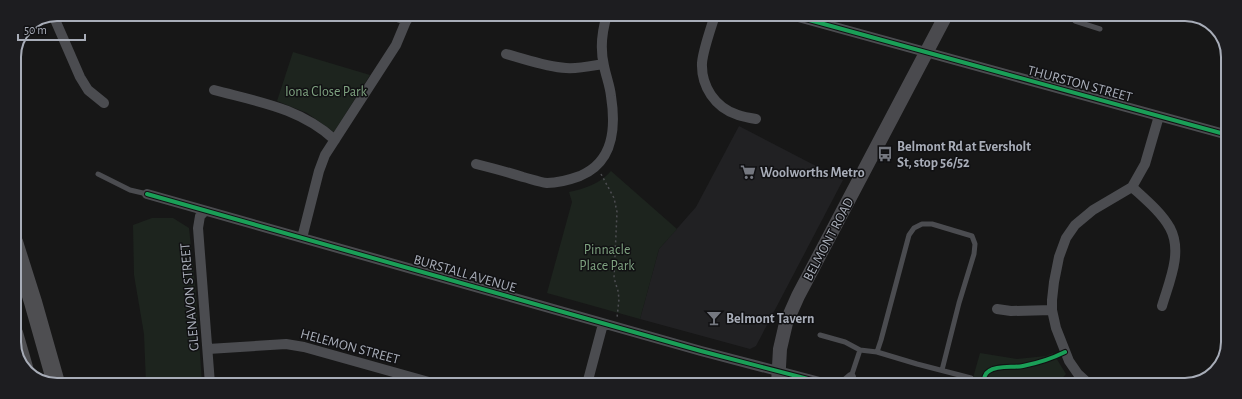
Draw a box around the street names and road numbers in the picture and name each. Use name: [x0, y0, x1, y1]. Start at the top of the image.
street label: THURSTON STREET: [1026, 63, 1134, 105]
street label: BELMONT ROAD: [801, 196, 857, 283]
street label: GLENAVON STREET: [178, 242, 202, 351]
street label: BURSTALL AVENUE: [412, 253, 518, 295]
street label: HELEMON STREET: [299, 327, 401, 367]

